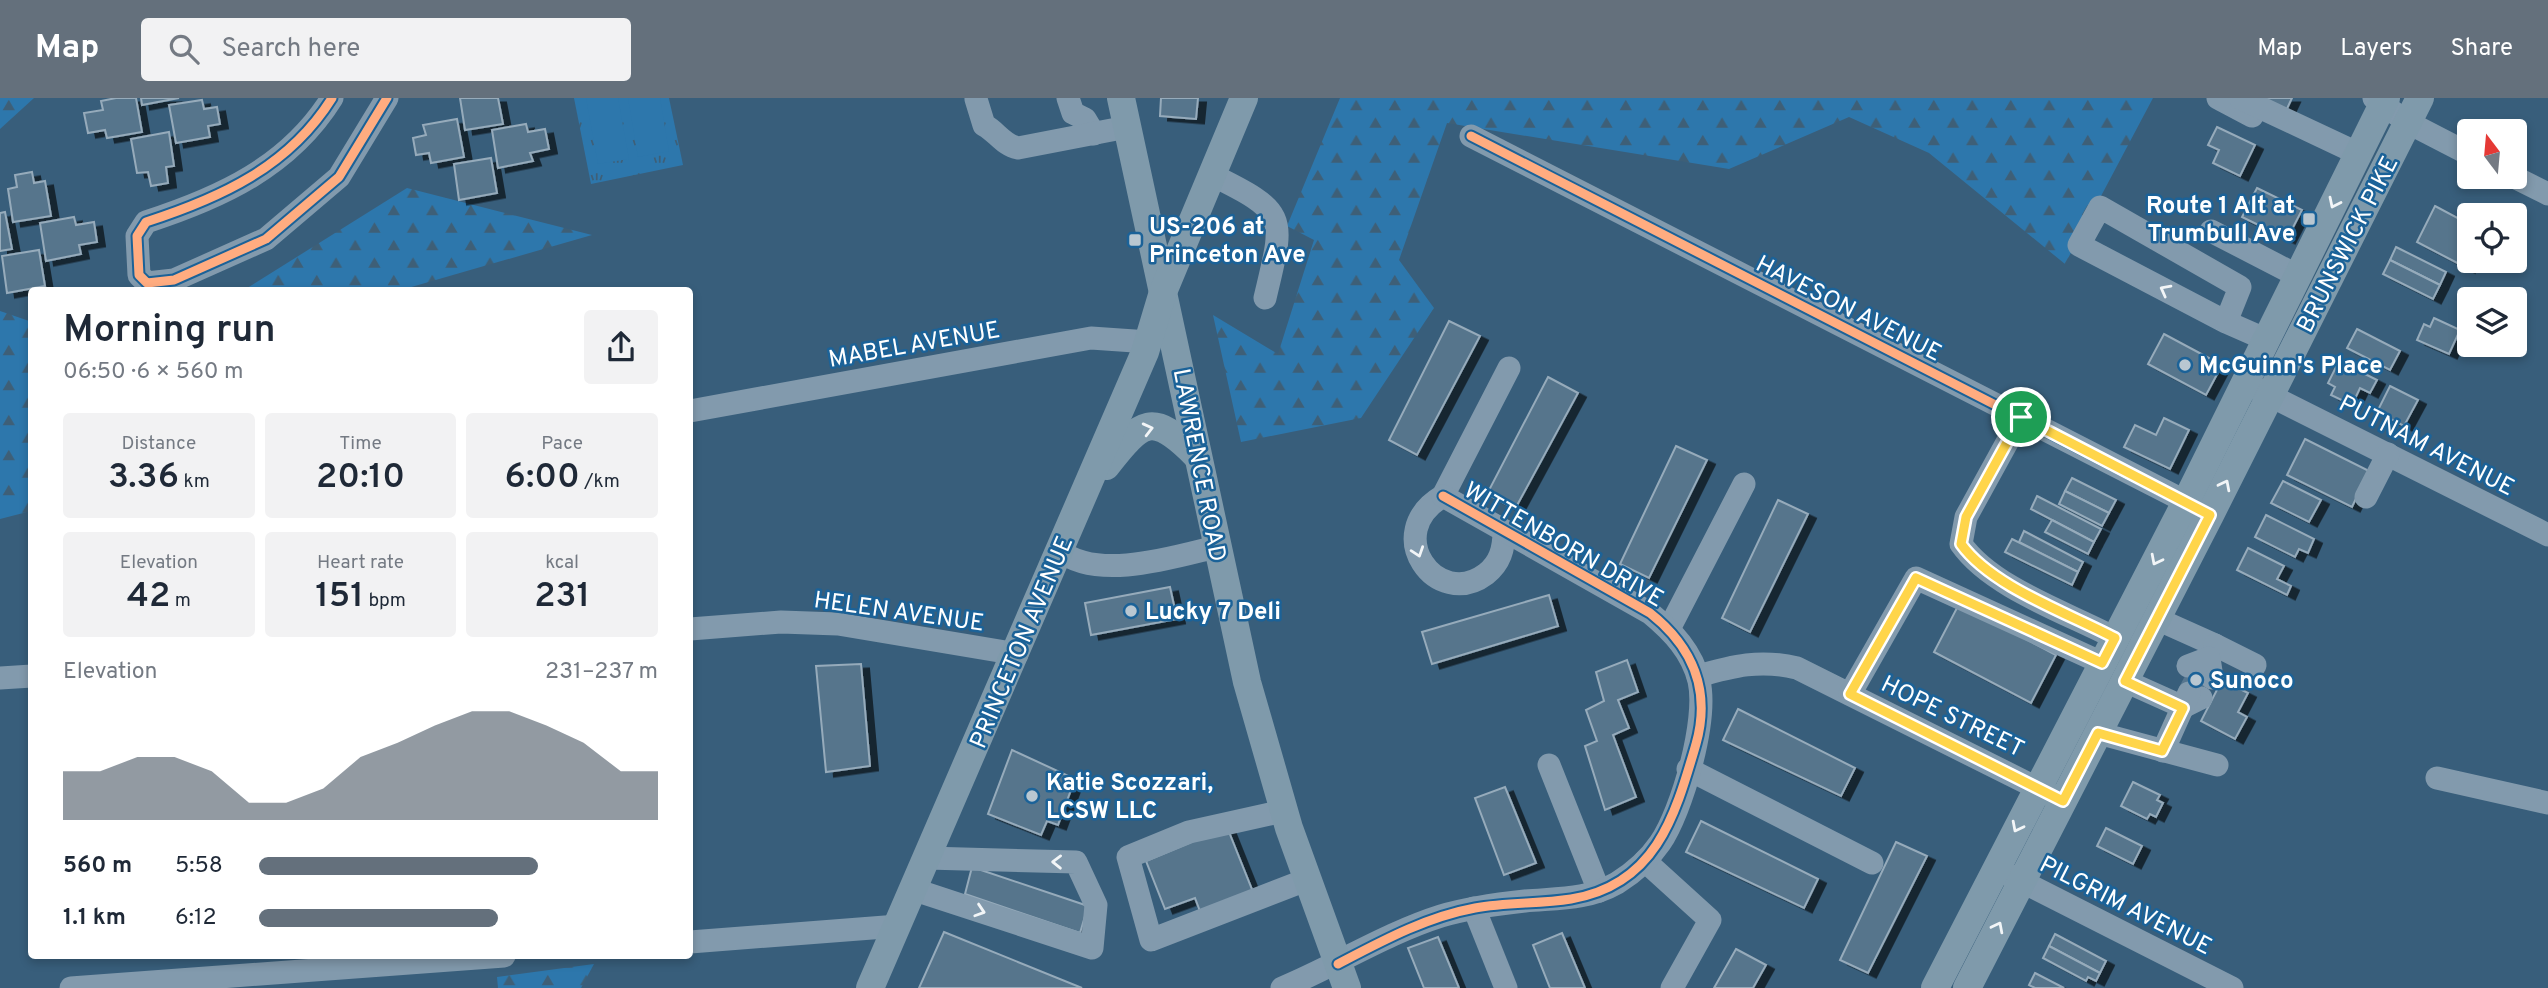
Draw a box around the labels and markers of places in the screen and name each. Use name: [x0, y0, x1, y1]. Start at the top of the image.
place label: Route 1 Alt at Trumbull Ave: [2146, 192, 2295, 250]
marker: Route 1 Alt at Trumbull Ave: [2301, 211, 2317, 227]
place label: US-206 at Princeton Ave: [1149, 213, 1306, 271]
marker: US-206 at Princeton Ave: [1127, 232, 1143, 248]
place label: McGuinn's Place: [2199, 352, 2383, 382]
marker: McGuinn's Place: [2177, 357, 2193, 373]
pin: [1991, 387, 2051, 447]
place label: Lucky 7 Deli: [1145, 598, 1281, 628]
marker: Lucky 7 Deli: [1123, 603, 1139, 619]
place label: Sunoco: [2210, 667, 2294, 697]
marker: Sunoco: [2188, 672, 2204, 688]
place label: Katie Scozzari, LCSW LLC: [1046, 769, 1213, 827]
marker: Katie Scozzari, LCSW LLC: [1024, 788, 1040, 804]

